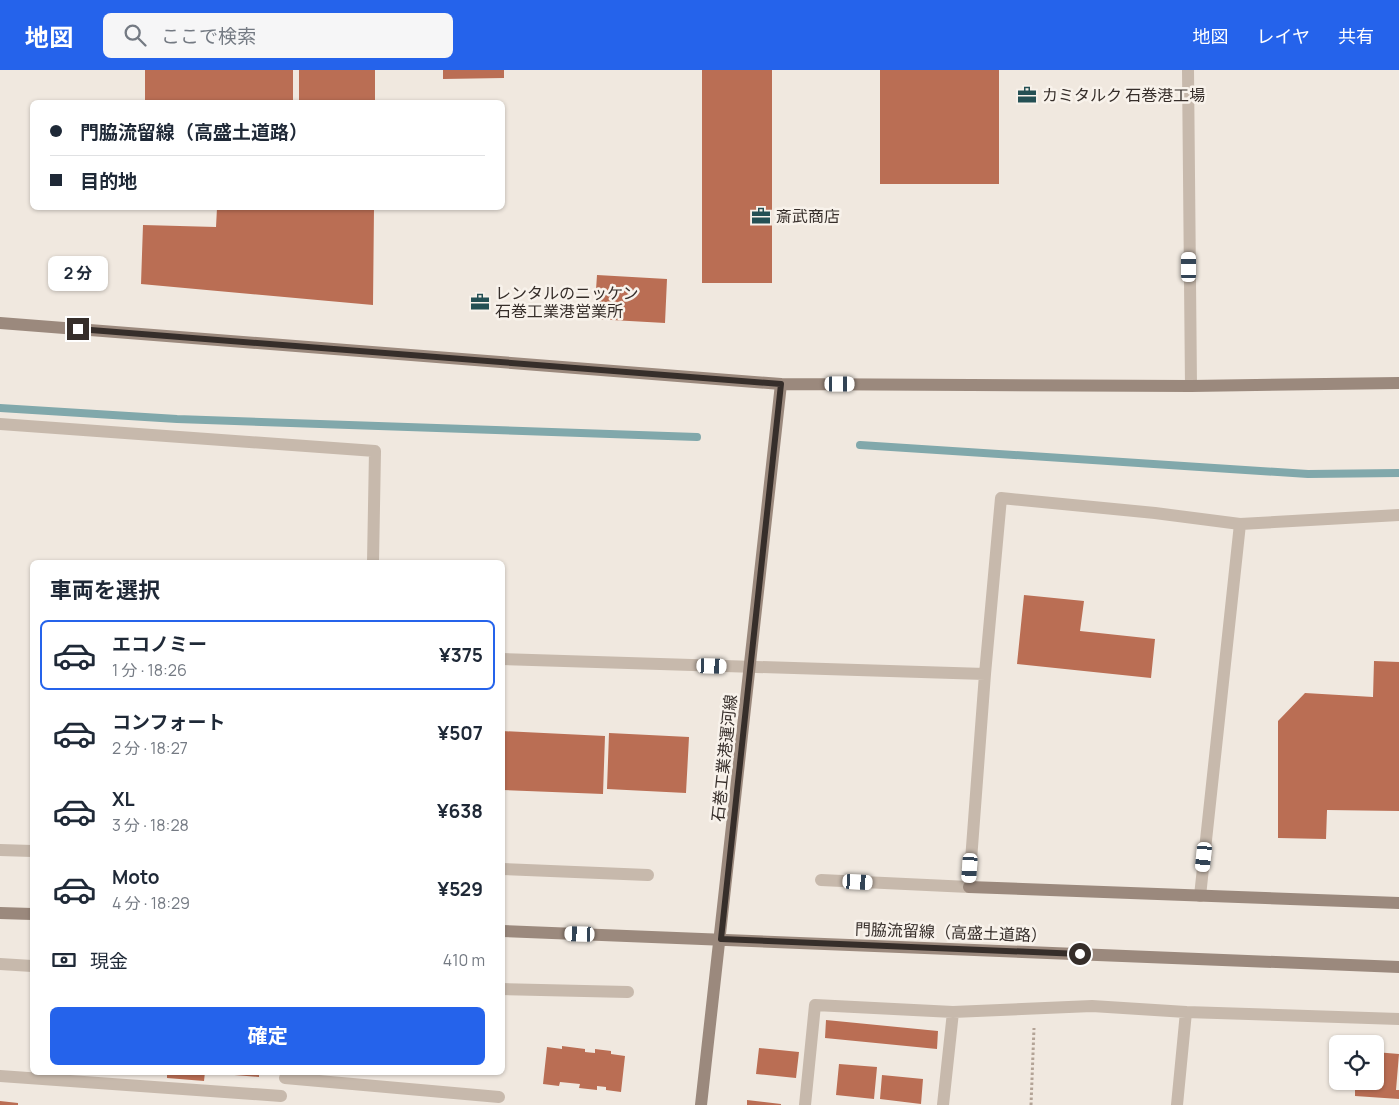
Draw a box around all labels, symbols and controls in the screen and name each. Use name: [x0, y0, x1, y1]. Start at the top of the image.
search box: [103, 13, 453, 58]
text: 地図: [25, 20, 73, 53]
icon: search: [121, 21, 149, 49]
text: ここで検索: [161, 23, 256, 49]
text: 地図: [1193, 24, 1229, 48]
text: レイヤ: [1257, 24, 1310, 48]
text: 共有: [1338, 24, 1374, 48]
office icon: カミタルク 石巻港工場: [1016, 84, 1038, 106]
place label: カミタルク 石巻港工場: [1042, 84, 1205, 106]
text: 門脇流留線（高盛土道路）: [80, 119, 308, 145]
text: 目的地: [80, 168, 137, 194]
office icon: 斎武商店: [750, 205, 772, 227]
place label: 斎武商店: [776, 205, 840, 227]
car: [1181, 252, 1196, 282]
callout: 2 分: [48, 256, 108, 292]
text: 2 分: [64, 262, 92, 284]
place label: レンタルのニッケン 石巻工業港営業所: [495, 282, 639, 322]
office icon: レンタルのニッケン 石巻工業港営業所: [469, 291, 491, 313]
route end: [67, 318, 89, 340]
car: [825, 377, 855, 392]
text: 車両を選択: [50, 575, 160, 605]
text: エコノミー: [112, 631, 207, 657]
icon: car: [52, 633, 97, 678]
text: ¥375: [439, 642, 483, 668]
car: [696, 658, 727, 674]
text: 1 分 · 18:26: [112, 659, 187, 681]
street label: 石巻工業港運河線: [706, 693, 742, 823]
text: コンフォート: [112, 709, 225, 735]
icon: car: [52, 711, 97, 756]
text: ¥507: [438, 720, 483, 746]
text: 2 分 · 18:27: [112, 737, 188, 759]
text: XL: [112, 786, 135, 812]
icon: car: [52, 789, 97, 834]
text: ¥638: [437, 798, 483, 824]
text: 3 分 · 18:28: [112, 814, 189, 836]
car: [1194, 841, 1213, 873]
car: [961, 853, 978, 883]
text: Moto: [112, 864, 159, 890]
icon: car: [52, 867, 97, 912]
car: [842, 874, 873, 890]
text: ¥529: [438, 876, 483, 902]
text: 4 分 · 18:29: [112, 892, 190, 914]
street label: 門脇流留線（高盛土道路）: [855, 918, 1047, 946]
car: [564, 926, 595, 942]
route start: [1069, 943, 1091, 965]
icon: cash: [50, 946, 78, 974]
text: 現金: [90, 948, 128, 974]
text: 410 m: [443, 949, 485, 971]
button: 確定: [50, 1007, 485, 1065]
map controls: [1329, 1035, 1384, 1090]
button: locate: [1329, 1035, 1384, 1090]

